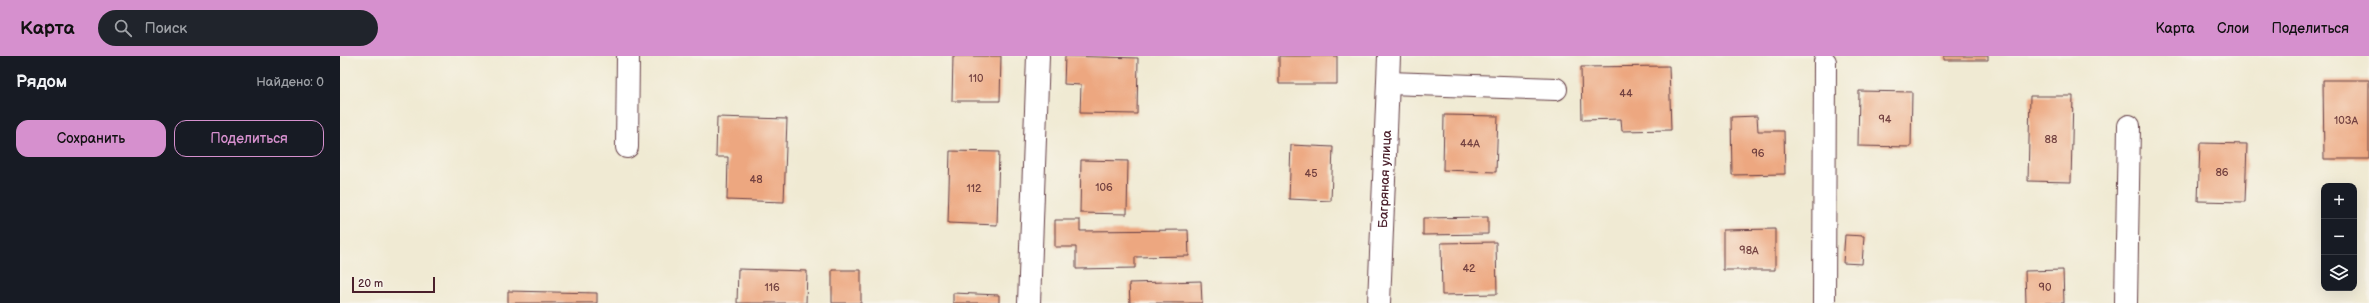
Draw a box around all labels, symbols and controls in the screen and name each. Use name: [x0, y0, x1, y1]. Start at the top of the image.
search box: [98, 10, 378, 46]
text: Карта: [20, 17, 74, 40]
icon: search: [112, 17, 134, 39]
text: Поиск: [144, 19, 187, 38]
text: Карта: [2155, 20, 2195, 37]
text: Слои: [2217, 20, 2249, 37]
text: Поделиться: [2271, 20, 2349, 37]
text: Рядом: [16, 72, 67, 92]
house number: 110: [969, 72, 984, 85]
text: Найдено: 0: [256, 74, 324, 90]
house number: 44: [1619, 87, 1633, 100]
house number: 94: [1878, 113, 1892, 126]
house number: 103А: [2334, 114, 2358, 127]
button: Сохранить: [16, 120, 166, 157]
button: Поделиться: [174, 120, 324, 157]
street label: Багряная улица: [1375, 129, 1395, 229]
house number: 88: [2045, 133, 2057, 146]
house number: 44А: [1460, 137, 1480, 150]
house number: 96: [1751, 147, 1765, 160]
house number: 86: [2215, 166, 2229, 179]
house number: 45: [1304, 167, 1318, 180]
house number: 48: [749, 173, 763, 186]
house number: 106: [1095, 181, 1113, 194]
house number: 112: [966, 182, 982, 195]
map controls: [2321, 183, 2357, 291]
button: +: [2321, 183, 2357, 219]
button: −: [2321, 219, 2357, 255]
house number: 98А: [1739, 244, 1759, 257]
button: layers: [2321, 255, 2357, 291]
house number: 42: [1462, 262, 1476, 275]
scale bar: [352, 275, 435, 294]
text: 20 m: [358, 277, 383, 290]
house number: 116: [764, 281, 780, 294]
house number: 90: [2039, 281, 2052, 294]

